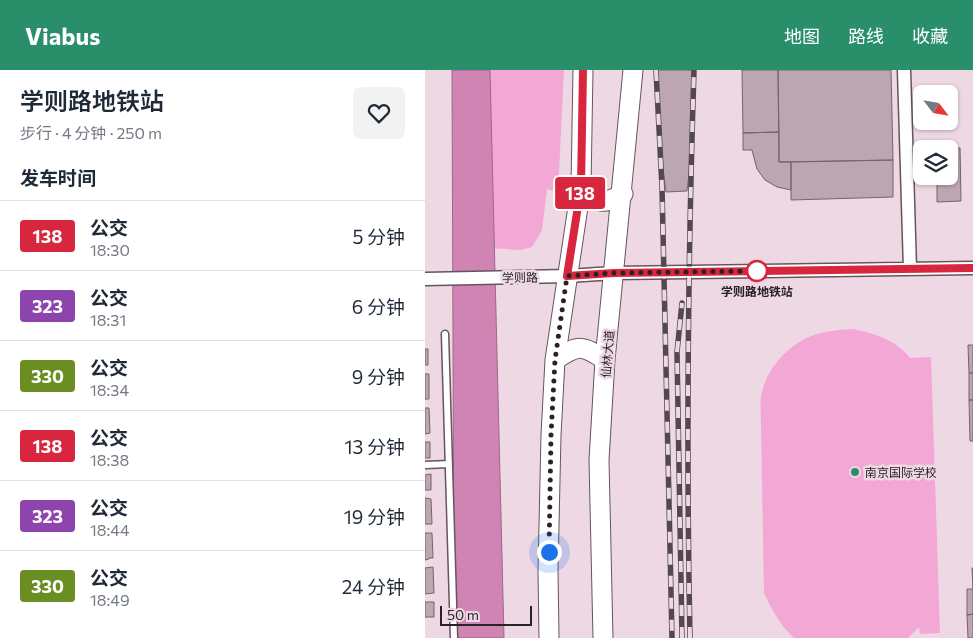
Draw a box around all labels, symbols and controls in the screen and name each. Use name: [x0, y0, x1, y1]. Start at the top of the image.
text: Viabus: [25, 21, 100, 50]
text: 地图: [784, 25, 820, 47]
text: 路线: [848, 25, 884, 47]
text: 收藏: [912, 25, 948, 47]
north arrow: [913, 85, 957, 130]
map controls: [913, 85, 958, 185]
text: 学则路地铁站: [20, 86, 164, 115]
button: heart: [353, 87, 405, 139]
text: 步行 · 4 分钟 · 250 m: [20, 123, 162, 142]
button: layers: [913, 140, 958, 185]
text: 发车时间: [20, 166, 96, 189]
line badge: 138: [551, 177, 609, 209]
text: 138: [565, 182, 595, 204]
text: 公交: [90, 216, 128, 239]
text: 138: [33, 225, 62, 247]
text: 5 分钟: [352, 225, 405, 248]
text: 18:30: [90, 240, 130, 259]
marker: 学则路地铁站: [746, 260, 768, 282]
street label: 学则路: [502, 270, 538, 284]
place label: 学则路地铁站: [721, 284, 793, 298]
text: 公交: [90, 286, 128, 309]
text: 323: [32, 295, 63, 317]
text: 6 分钟: [352, 295, 405, 318]
text: 18:31: [90, 310, 126, 329]
street label: 仙林大道: [598, 329, 616, 379]
text: 公交: [90, 356, 128, 379]
text: 330: [31, 365, 64, 387]
text: 9 分钟: [352, 365, 405, 388]
text: 18:34: [90, 380, 129, 399]
text: 公交: [90, 426, 128, 449]
text: 138: [33, 435, 62, 457]
text: 13 分钟: [344, 435, 405, 458]
text: 18:38: [90, 450, 129, 469]
place label: 南京国际学校: [865, 465, 937, 479]
marker: 南京国际学校: [849, 466, 861, 478]
text: 公交: [90, 496, 128, 519]
text: 323: [32, 505, 63, 527]
text: 19 分钟: [344, 505, 405, 528]
text: 18:44: [90, 520, 130, 539]
your location: [537, 540, 562, 565]
text: 公交: [90, 566, 128, 589]
text: 330: [31, 575, 64, 597]
text: 24 分钟: [342, 575, 405, 598]
text: 18:49: [90, 590, 130, 609]
scale bar: [440, 603, 533, 626]
text: 50 m: [447, 606, 479, 623]

